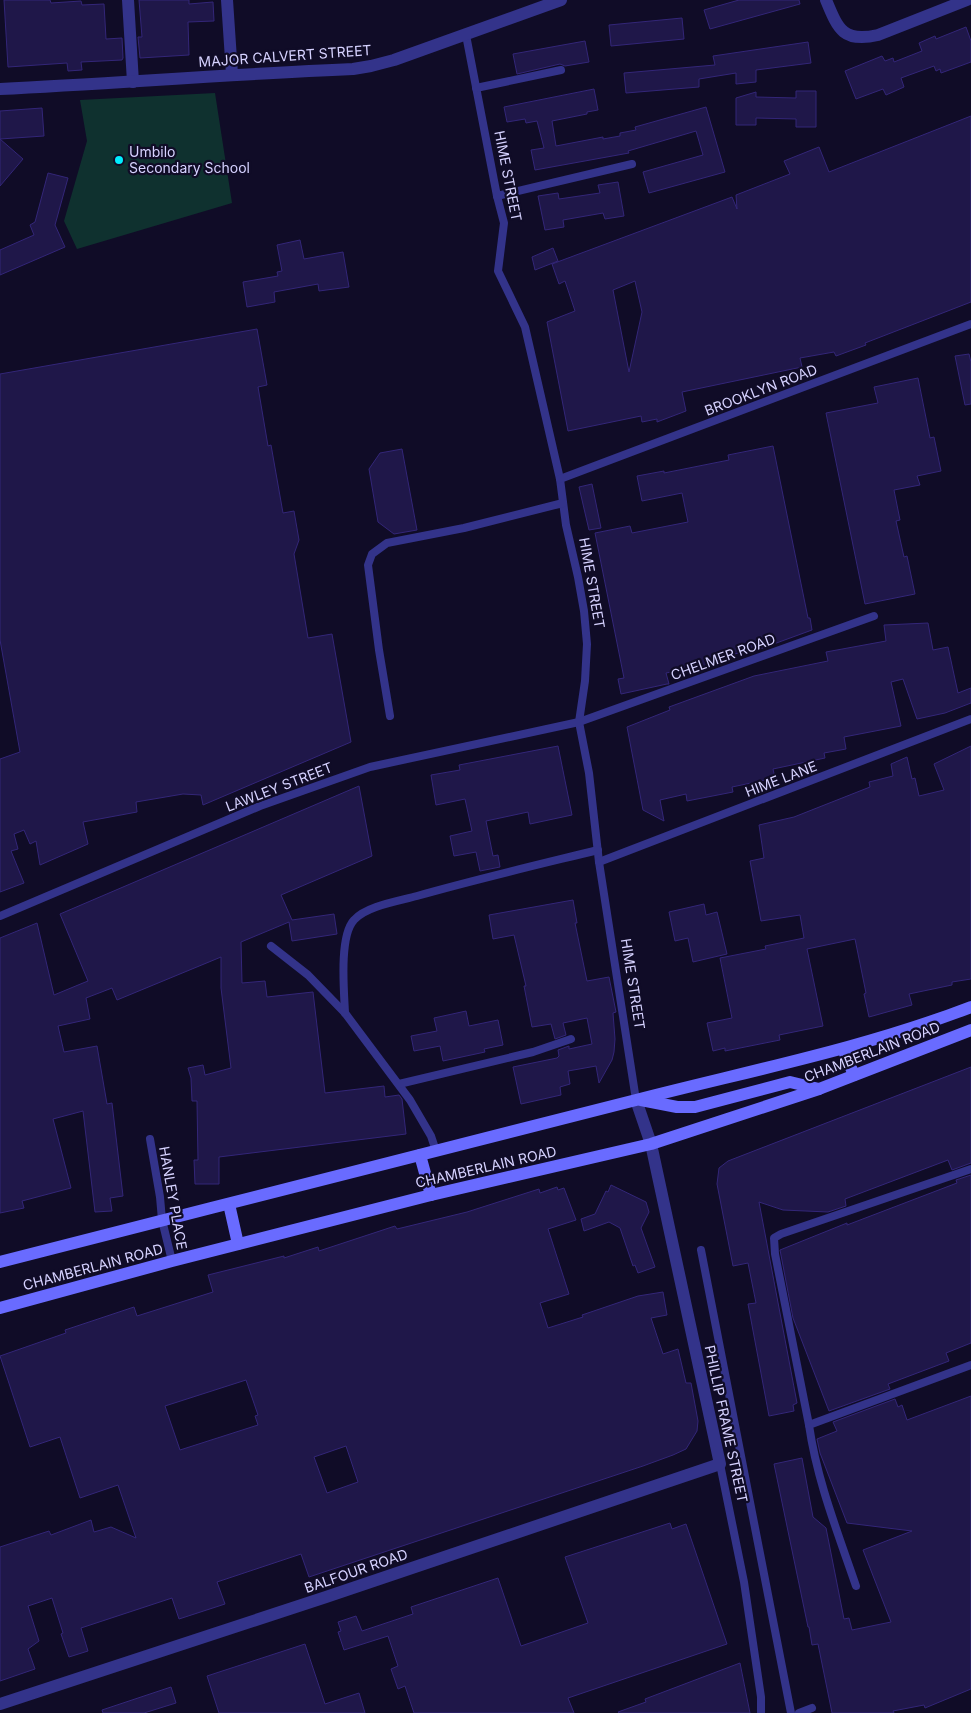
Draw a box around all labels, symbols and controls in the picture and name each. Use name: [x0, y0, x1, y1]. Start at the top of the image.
street label: MAJOR CALVERT STREET: [198, 41, 372, 70]
street label: HIME STREET: [491, 129, 526, 223]
place label: Umbilo Secondary School: [129, 143, 250, 176]
marker: Umbilo Secondary School: [113, 154, 125, 166]
street label: BROOKLYN ROAD: [702, 360, 820, 419]
street label: HIME STREET: [576, 536, 609, 630]
street label: CHELMER ROAD: [668, 630, 777, 683]
street label: HIME LANE: [742, 757, 819, 800]
street label: LAWLEY STREET: [223, 758, 335, 815]
street label: HIME STREET: [618, 937, 649, 1031]
street label: CHAMBERLAIN ROAD: [801, 1018, 942, 1085]
street label: CHAMBERLAIN ROAD: [414, 1142, 558, 1191]
street label: HANLEY PLACE: [156, 1145, 191, 1251]
street label: CHAMBERLAIN ROAD: [21, 1240, 165, 1293]
street label: PHILLIP FRAME STREET: [701, 1344, 751, 1504]
street label: BALFOUR ROAD: [302, 1545, 410, 1596]

